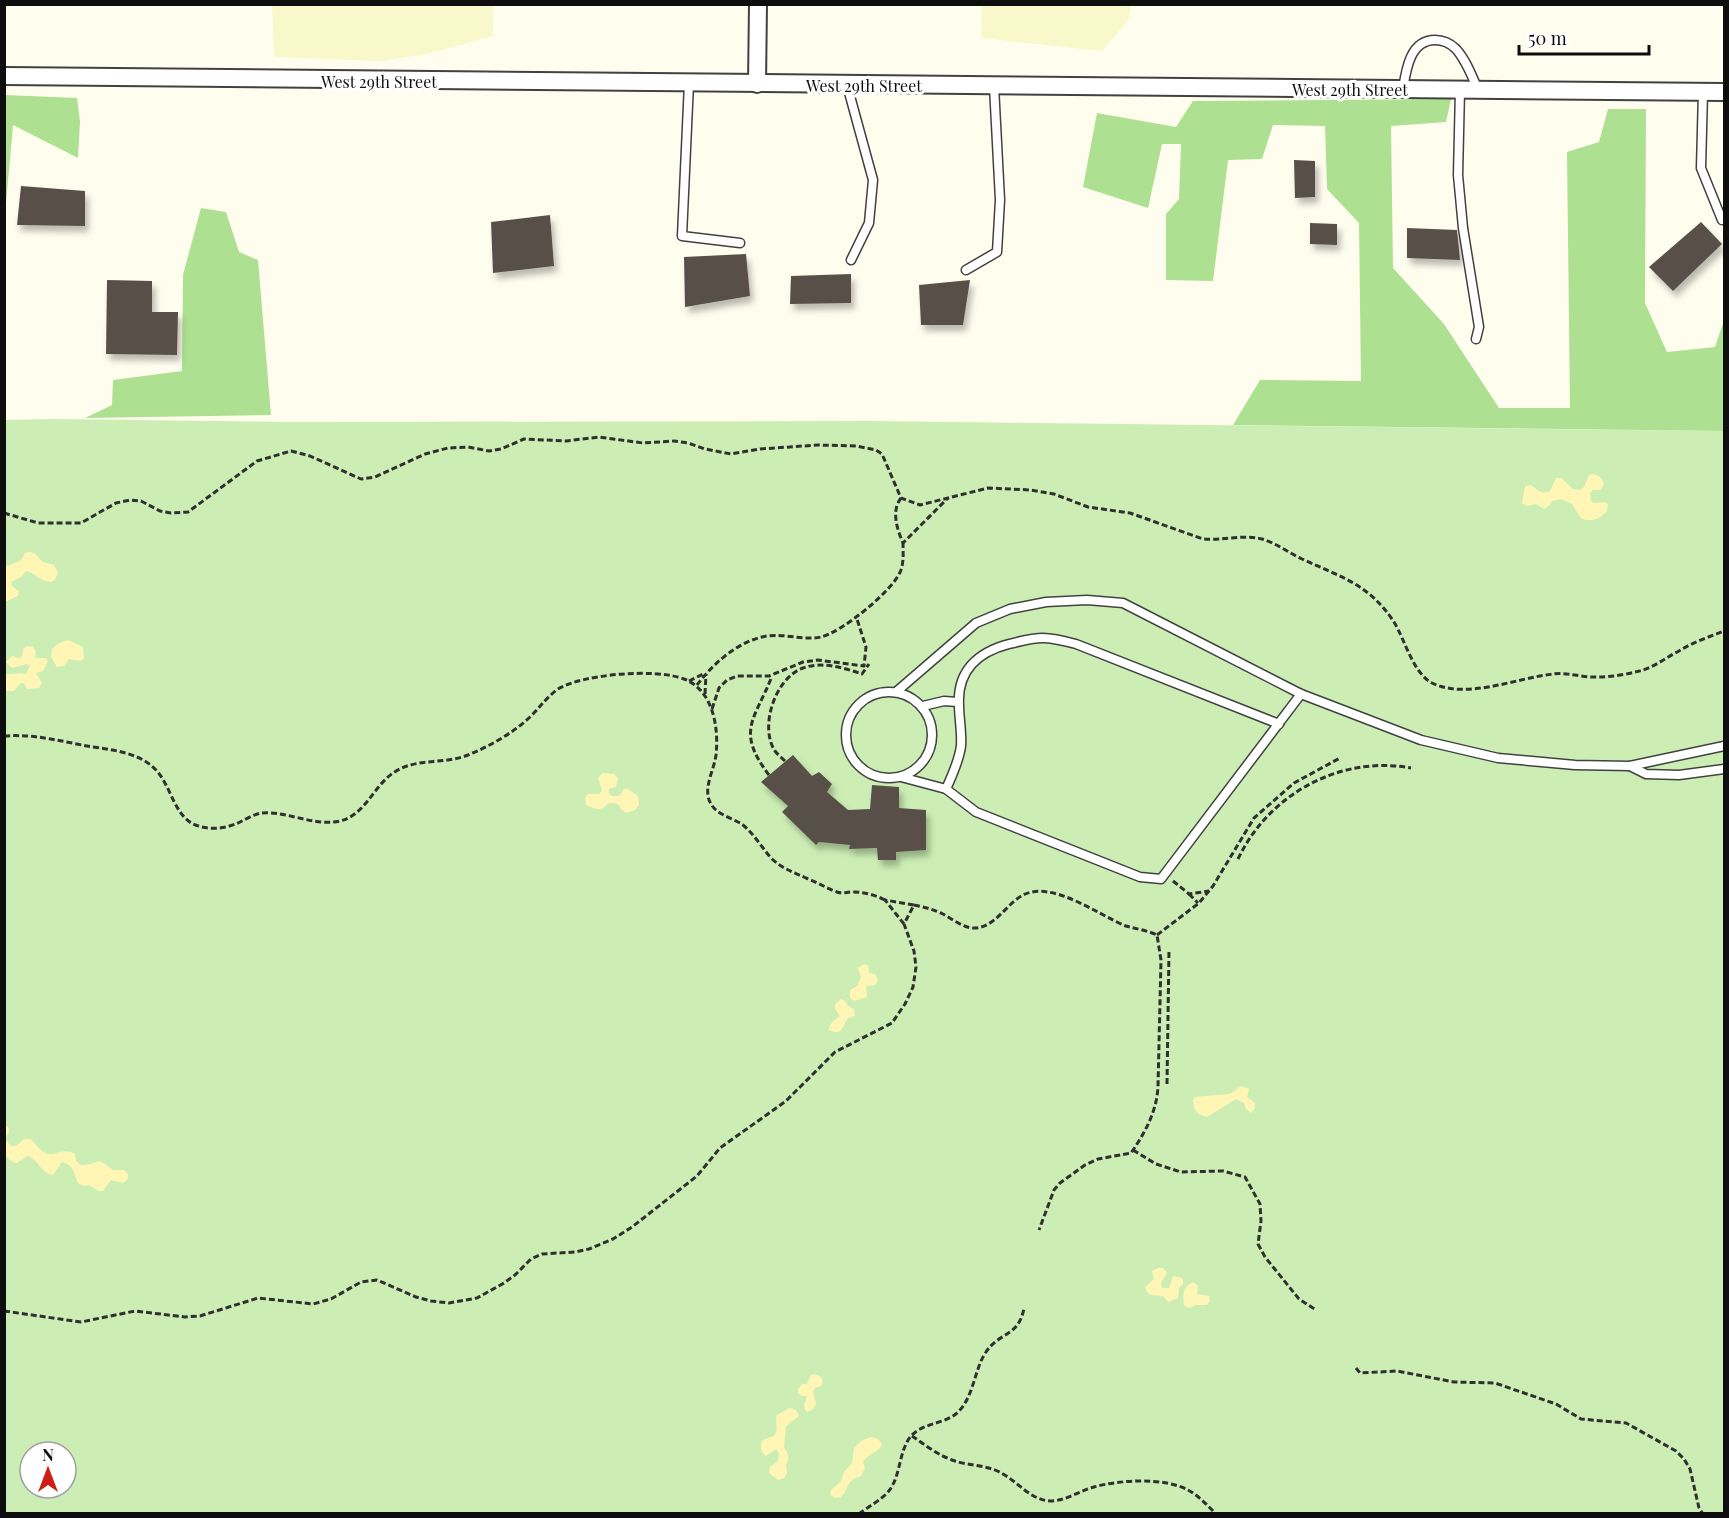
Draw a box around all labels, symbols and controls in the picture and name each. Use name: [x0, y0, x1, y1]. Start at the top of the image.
scale bar: [1519, 18, 1650, 56]
text: 50 m: [1528, 26, 1567, 50]
street label: West 29th Street: [320, 71, 437, 92]
street label: West 29th Street: [805, 75, 922, 96]
street label: West 29th Street: [1291, 79, 1408, 100]
north arrow: [18, 1440, 78, 1500]
text: N: [42, 1444, 54, 1465]

